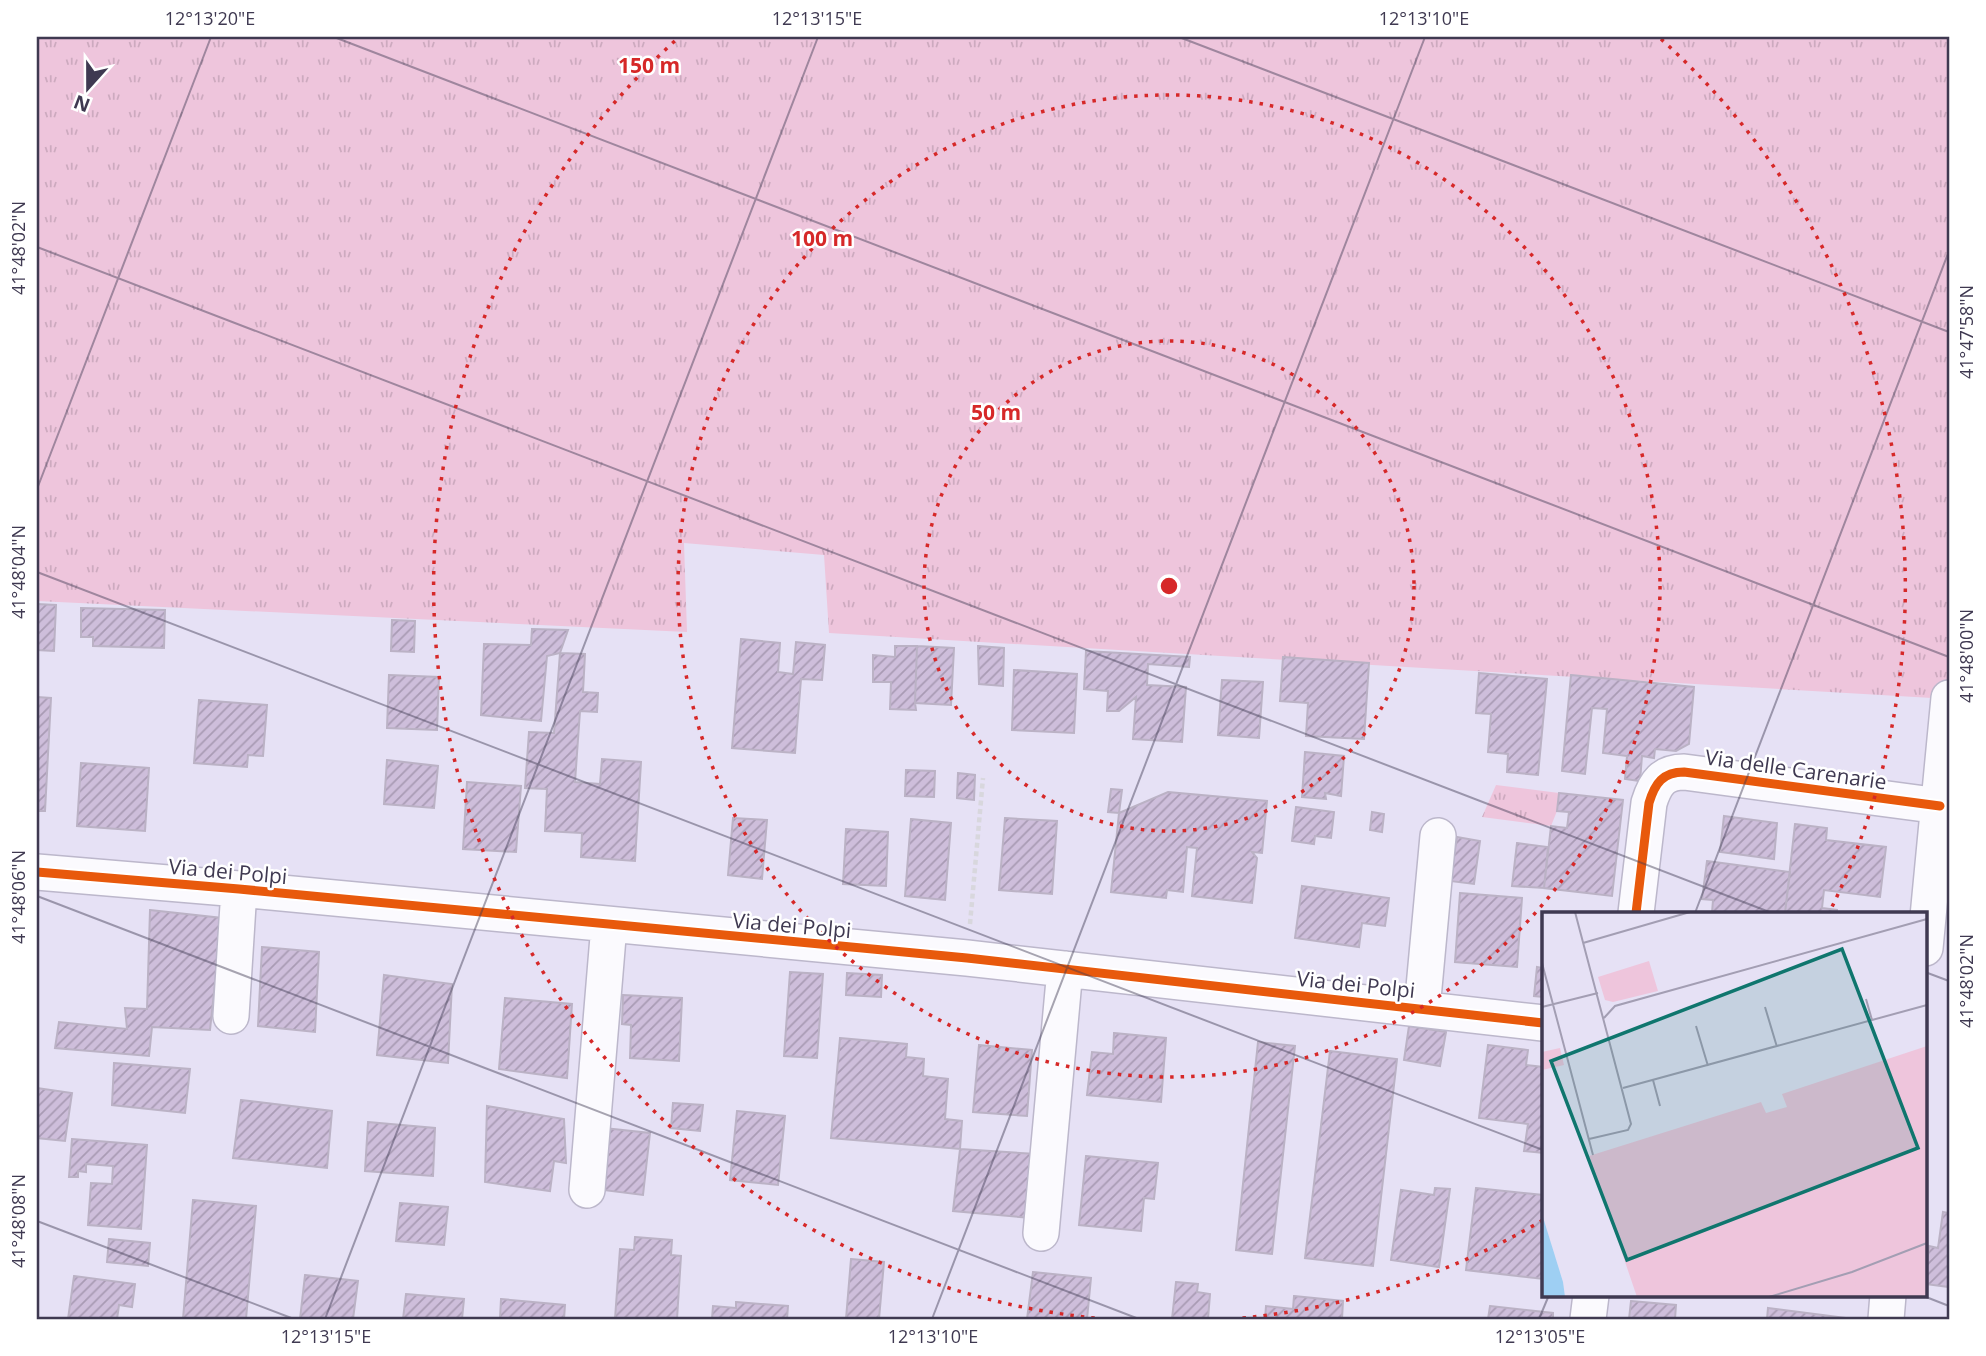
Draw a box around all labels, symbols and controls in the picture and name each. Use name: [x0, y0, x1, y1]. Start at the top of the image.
text: 12°13'20"E: [165, 6, 255, 30]
text: 12°13'15"E: [772, 6, 862, 30]
text: 12°13'10"E: [1379, 6, 1469, 30]
text: 150 m: [618, 51, 680, 79]
north arrow: [52, 52, 122, 122]
text: N: [70, 89, 94, 119]
text: 41°48'02"N: [6, 201, 30, 295]
text: 100 m: [791, 224, 853, 252]
text: 41°47'58"N: [1954, 285, 1978, 379]
text: 50 m: [971, 398, 1021, 426]
text: 41°48'04"N: [6, 525, 30, 619]
centre of rings: [1157, 574, 1181, 598]
text: 41°48'00"N: [1954, 609, 1978, 703]
street label: Via delle Carenarie: [1703, 742, 1889, 796]
text: 41°48'06"N: [6, 850, 30, 944]
street label: Via dei Polpi: [167, 852, 289, 890]
street label: Via dei Polpi: [731, 906, 853, 944]
inset map: [1542, 912, 1926, 1296]
text: 41°48'02"N: [1954, 934, 1978, 1028]
street label: Via dei Polpi: [1295, 964, 1417, 1004]
text: 41°48'08"N: [6, 1174, 30, 1268]
text: 12°13'15"E: [281, 1324, 371, 1348]
text: 12°13'10"E: [888, 1324, 978, 1348]
text: 12°13'05"E: [1495, 1324, 1585, 1348]

